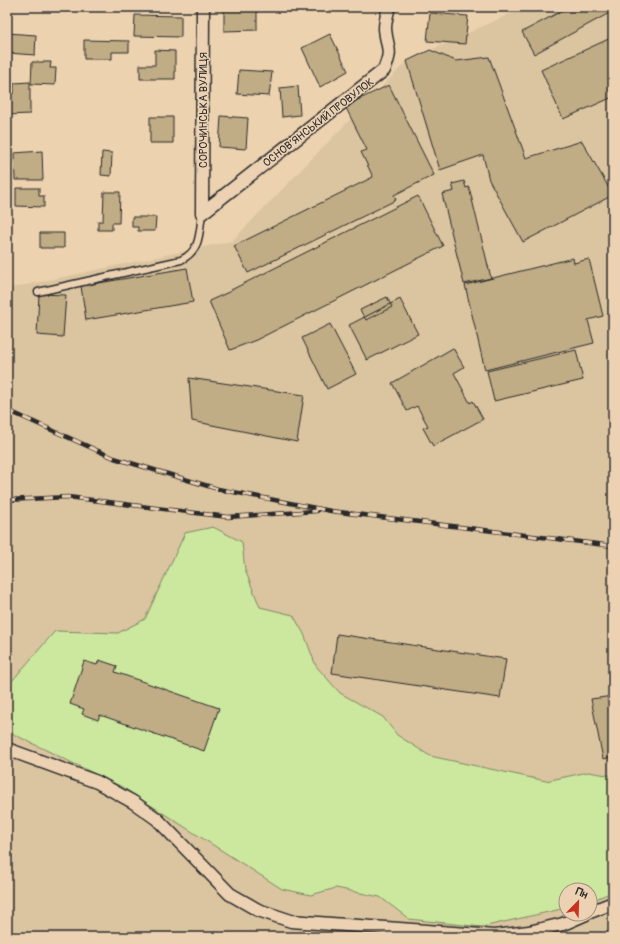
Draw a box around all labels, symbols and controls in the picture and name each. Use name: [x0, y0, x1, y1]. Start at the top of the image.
street label: СОРОЧИНСЬКА ВУЛИЦЯ: [197, 52, 210, 168]
street label: ОСНОВ’ЯНСЬКИЙ ПРОВУЛОК: [260, 75, 376, 170]
north arrow: [558, 882, 598, 922]
text: Пн: [574, 885, 590, 902]

